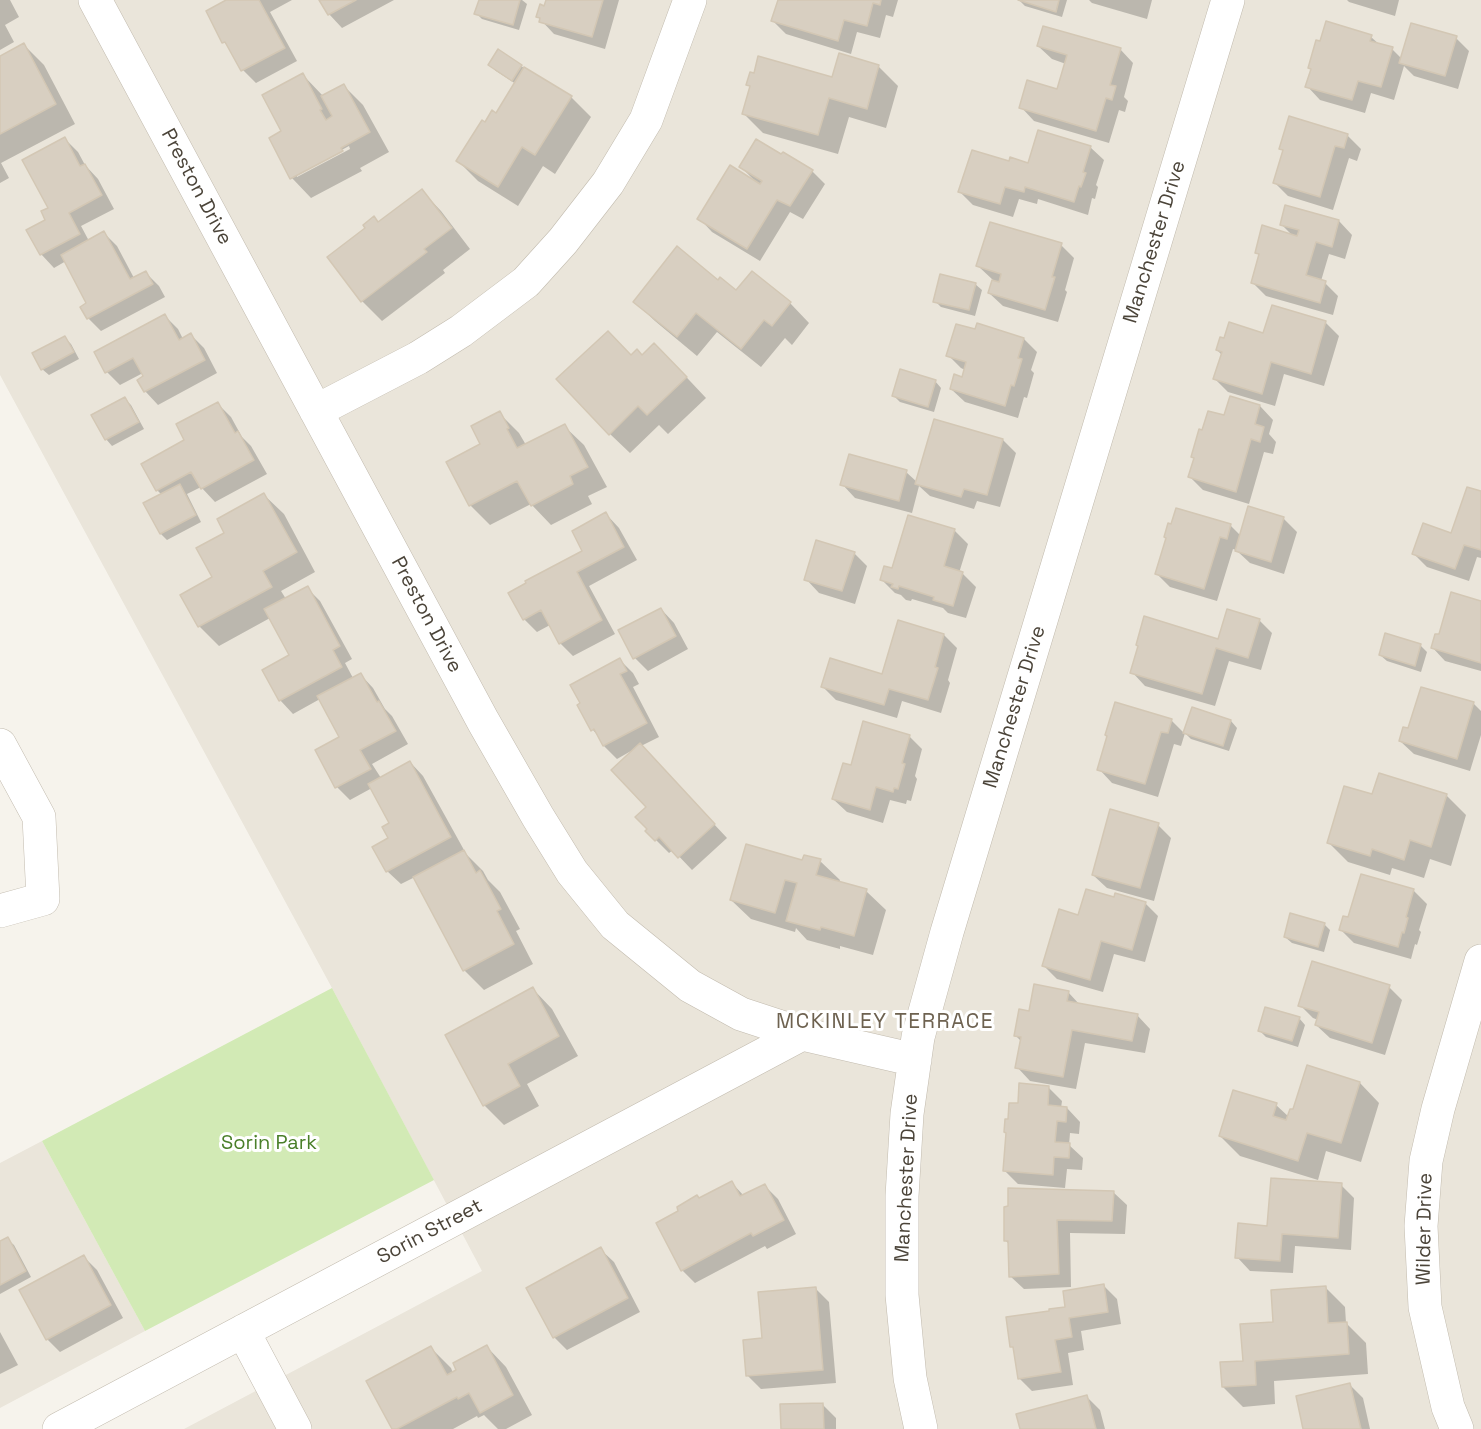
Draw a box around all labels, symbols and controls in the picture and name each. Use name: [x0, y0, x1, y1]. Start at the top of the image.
street label: Preston Drive: [155, 125, 237, 249]
street label: Manchester Drive: [1119, 158, 1191, 326]
street label: Preston Drive: [385, 553, 467, 677]
street label: Manchester Drive: [979, 623, 1051, 791]
district label: MCKINLEY TERRACE: [776, 1009, 994, 1035]
street label: Manchester Drive: [891, 1093, 923, 1263]
park label: Sorin Park: [221, 1132, 317, 1156]
street label: Wilder Drive: [1412, 1172, 1438, 1286]
street label: Sorin Street: [373, 1194, 487, 1270]

